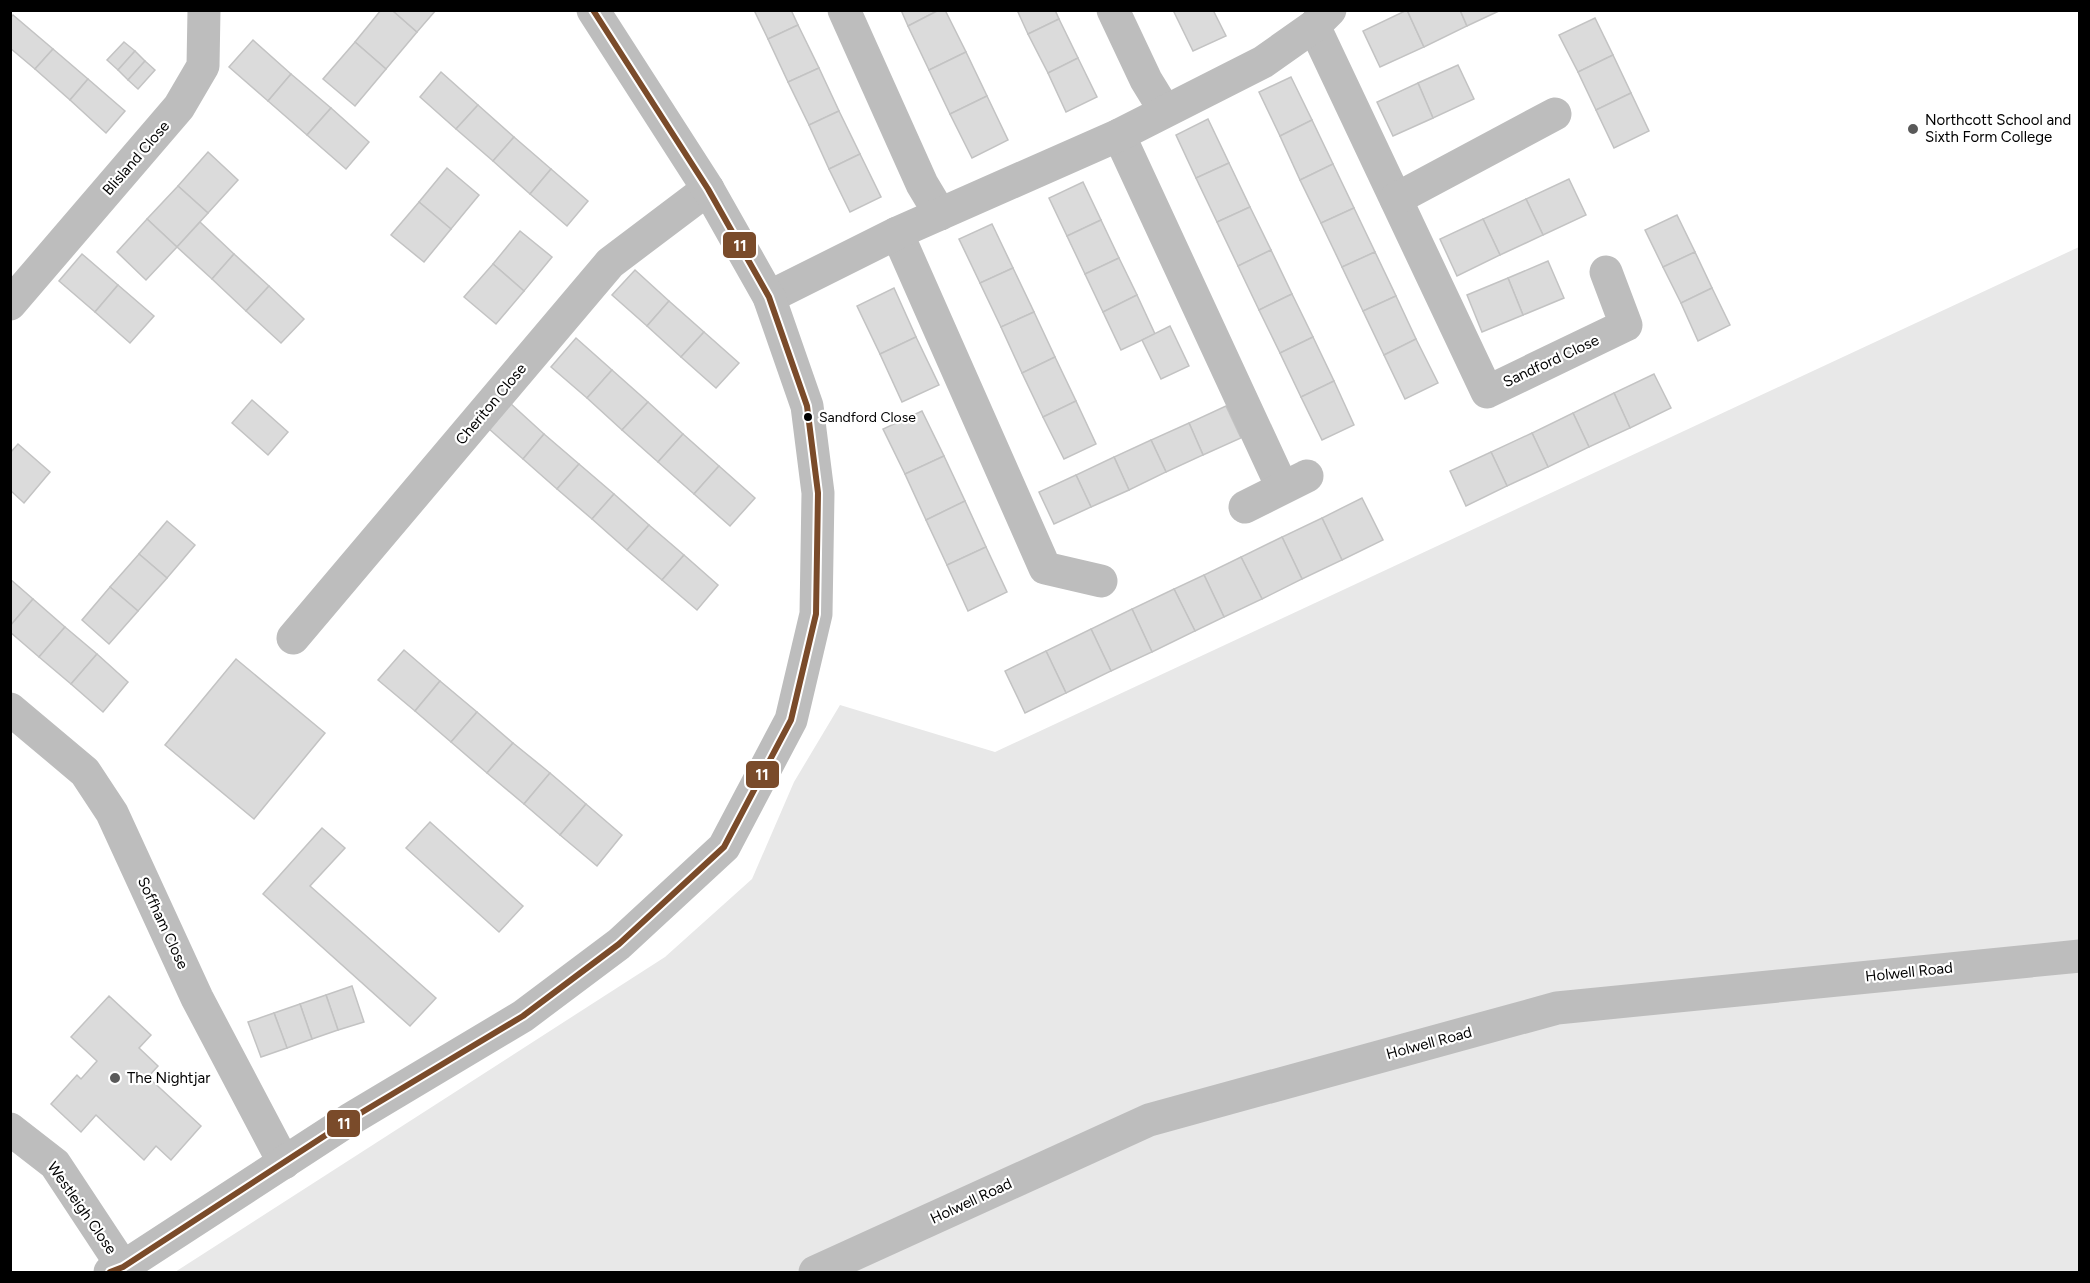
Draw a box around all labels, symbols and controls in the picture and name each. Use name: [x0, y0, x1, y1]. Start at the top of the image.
place label: Northcott School and Sixth Form College: [1925, 111, 2071, 146]
street label: Blisland Close: [99, 117, 173, 199]
marker: Northcott School and Sixth Form College: [1906, 122, 1920, 136]
line badge: 11: [722, 231, 757, 259]
text: 11: [733, 236, 747, 255]
street label: Sandford Close: [1500, 331, 1602, 391]
street label: Cheriton Close: [452, 360, 530, 448]
place label: Sandford Close: [819, 409, 916, 426]
marker: Sandford Close: [802, 411, 814, 423]
line badge: 11: [745, 760, 780, 789]
text: 11: [755, 765, 769, 784]
street label: Soffham Close: [134, 874, 192, 972]
street label: Holwell Road: [1864, 958, 1954, 986]
street label: Holwell Road: [1384, 1023, 1474, 1063]
place label: The Nightjar: [127, 1069, 210, 1087]
marker: The Nightjar: [108, 1071, 122, 1085]
line badge: 11: [326, 1109, 361, 1138]
text: 11: [337, 1114, 351, 1133]
street label: Westleigh Close: [44, 1158, 120, 1258]
street label: Holwell Road: [927, 1174, 1015, 1228]

